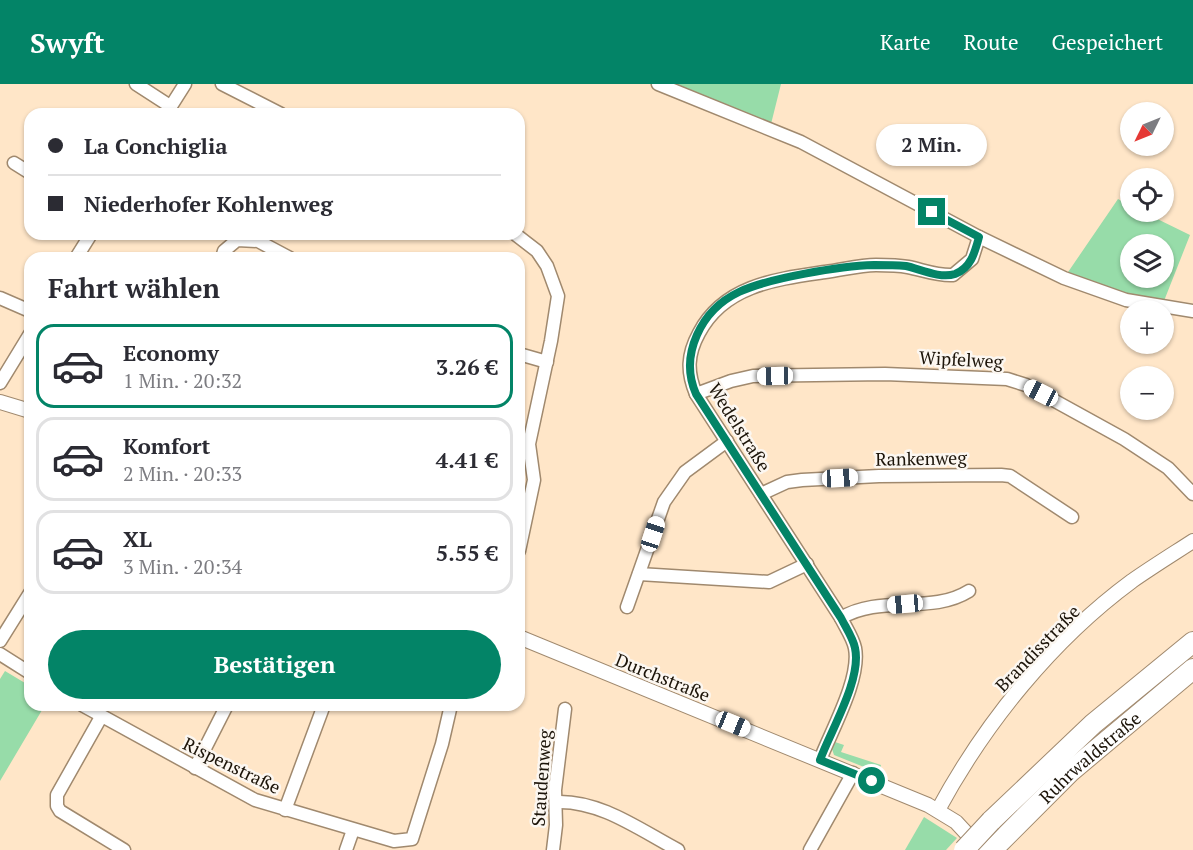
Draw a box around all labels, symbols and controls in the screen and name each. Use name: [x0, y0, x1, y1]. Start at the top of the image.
text: Swyft: [30, 24, 105, 61]
text: Karte: [880, 28, 931, 56]
text: Route: [964, 28, 1019, 56]
text: Gespeichert: [1052, 28, 1163, 56]
north arrow: [1120, 102, 1174, 156]
map controls: [1120, 102, 1174, 420]
callout: 2 Min.: [876, 125, 988, 167]
text: La Conchiglia: [84, 131, 227, 160]
text: 2 Min.: [901, 131, 962, 158]
button: locate: [1120, 168, 1174, 222]
text: Niederhofer Kohlenweg: [84, 189, 333, 218]
route end: [918, 198, 945, 225]
button: layers: [1120, 234, 1174, 288]
text: Fahrt wählen: [48, 270, 220, 306]
button: +: [1120, 300, 1174, 354]
text: Economy: [123, 338, 219, 367]
icon: car: [51, 339, 105, 393]
street label: Wipfelweg: [918, 345, 1004, 373]
text: 3.26 €: [436, 352, 498, 381]
button: −: [1120, 366, 1174, 420]
text: 1 Min. · 20:32: [123, 367, 242, 394]
car: [757, 367, 793, 385]
car: [1021, 377, 1061, 409]
street label: Wedelstraße: [703, 378, 777, 476]
text: Komfort: [123, 431, 210, 460]
icon: car: [51, 432, 105, 486]
text: 4.41 €: [436, 445, 498, 474]
street label: Rankenweg: [875, 445, 967, 471]
text: 2 Min. · 20:33: [123, 460, 242, 487]
car: [822, 468, 858, 488]
car: [639, 514, 667, 554]
text: XL: [123, 524, 152, 553]
icon: car: [51, 525, 105, 579]
text: 5.55 €: [436, 538, 498, 567]
text: 3 Min. · 20:34: [123, 553, 242, 580]
car: [886, 593, 924, 615]
street label: Brandisstraße: [989, 599, 1085, 697]
button: Bestätigen: [48, 630, 501, 699]
street label: Durchstraße: [612, 647, 714, 707]
street label: Ruhrwaldstraße: [1034, 706, 1146, 808]
car: [713, 709, 753, 739]
street label: Staudenweg: [526, 728, 556, 827]
street label: Rispenstraße: [179, 731, 285, 799]
route start: [858, 767, 885, 794]

